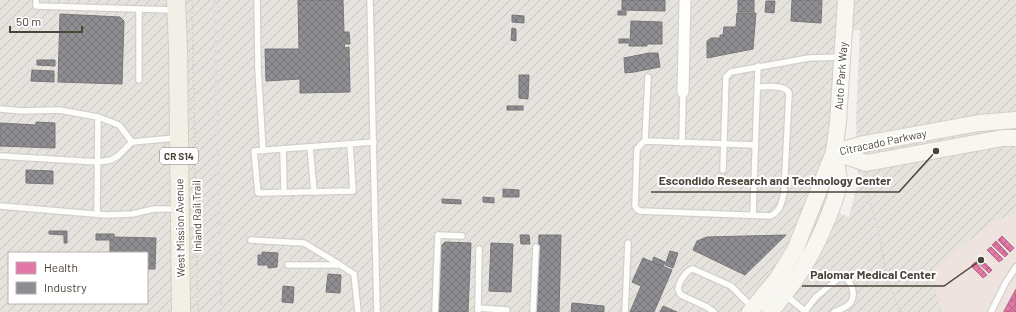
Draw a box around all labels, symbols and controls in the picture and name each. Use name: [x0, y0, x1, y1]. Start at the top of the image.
scale bar: [10, 8, 82, 34]
text: 50 m: [16, 14, 41, 28]
street label: Auto Park Way: [832, 42, 849, 110]
street label: Citracado Parkway: [838, 126, 928, 157]
road number: CR S14: [160, 148, 198, 164]
callout: Escondido Research and Technology Center: [651, 168, 899, 192]
text: Escondido Research and Technology Center: [659, 173, 892, 187]
street label: West Mission Avenue: [172, 178, 187, 278]
street label: Inland Rail Trail: [189, 180, 204, 252]
legend: [8, 252, 148, 304]
text: Health: [44, 260, 78, 274]
callout: Palomar Medical Center: [802, 262, 944, 286]
text: Palomar Medical Center: [810, 267, 936, 281]
text: Industry: [44, 280, 87, 294]

